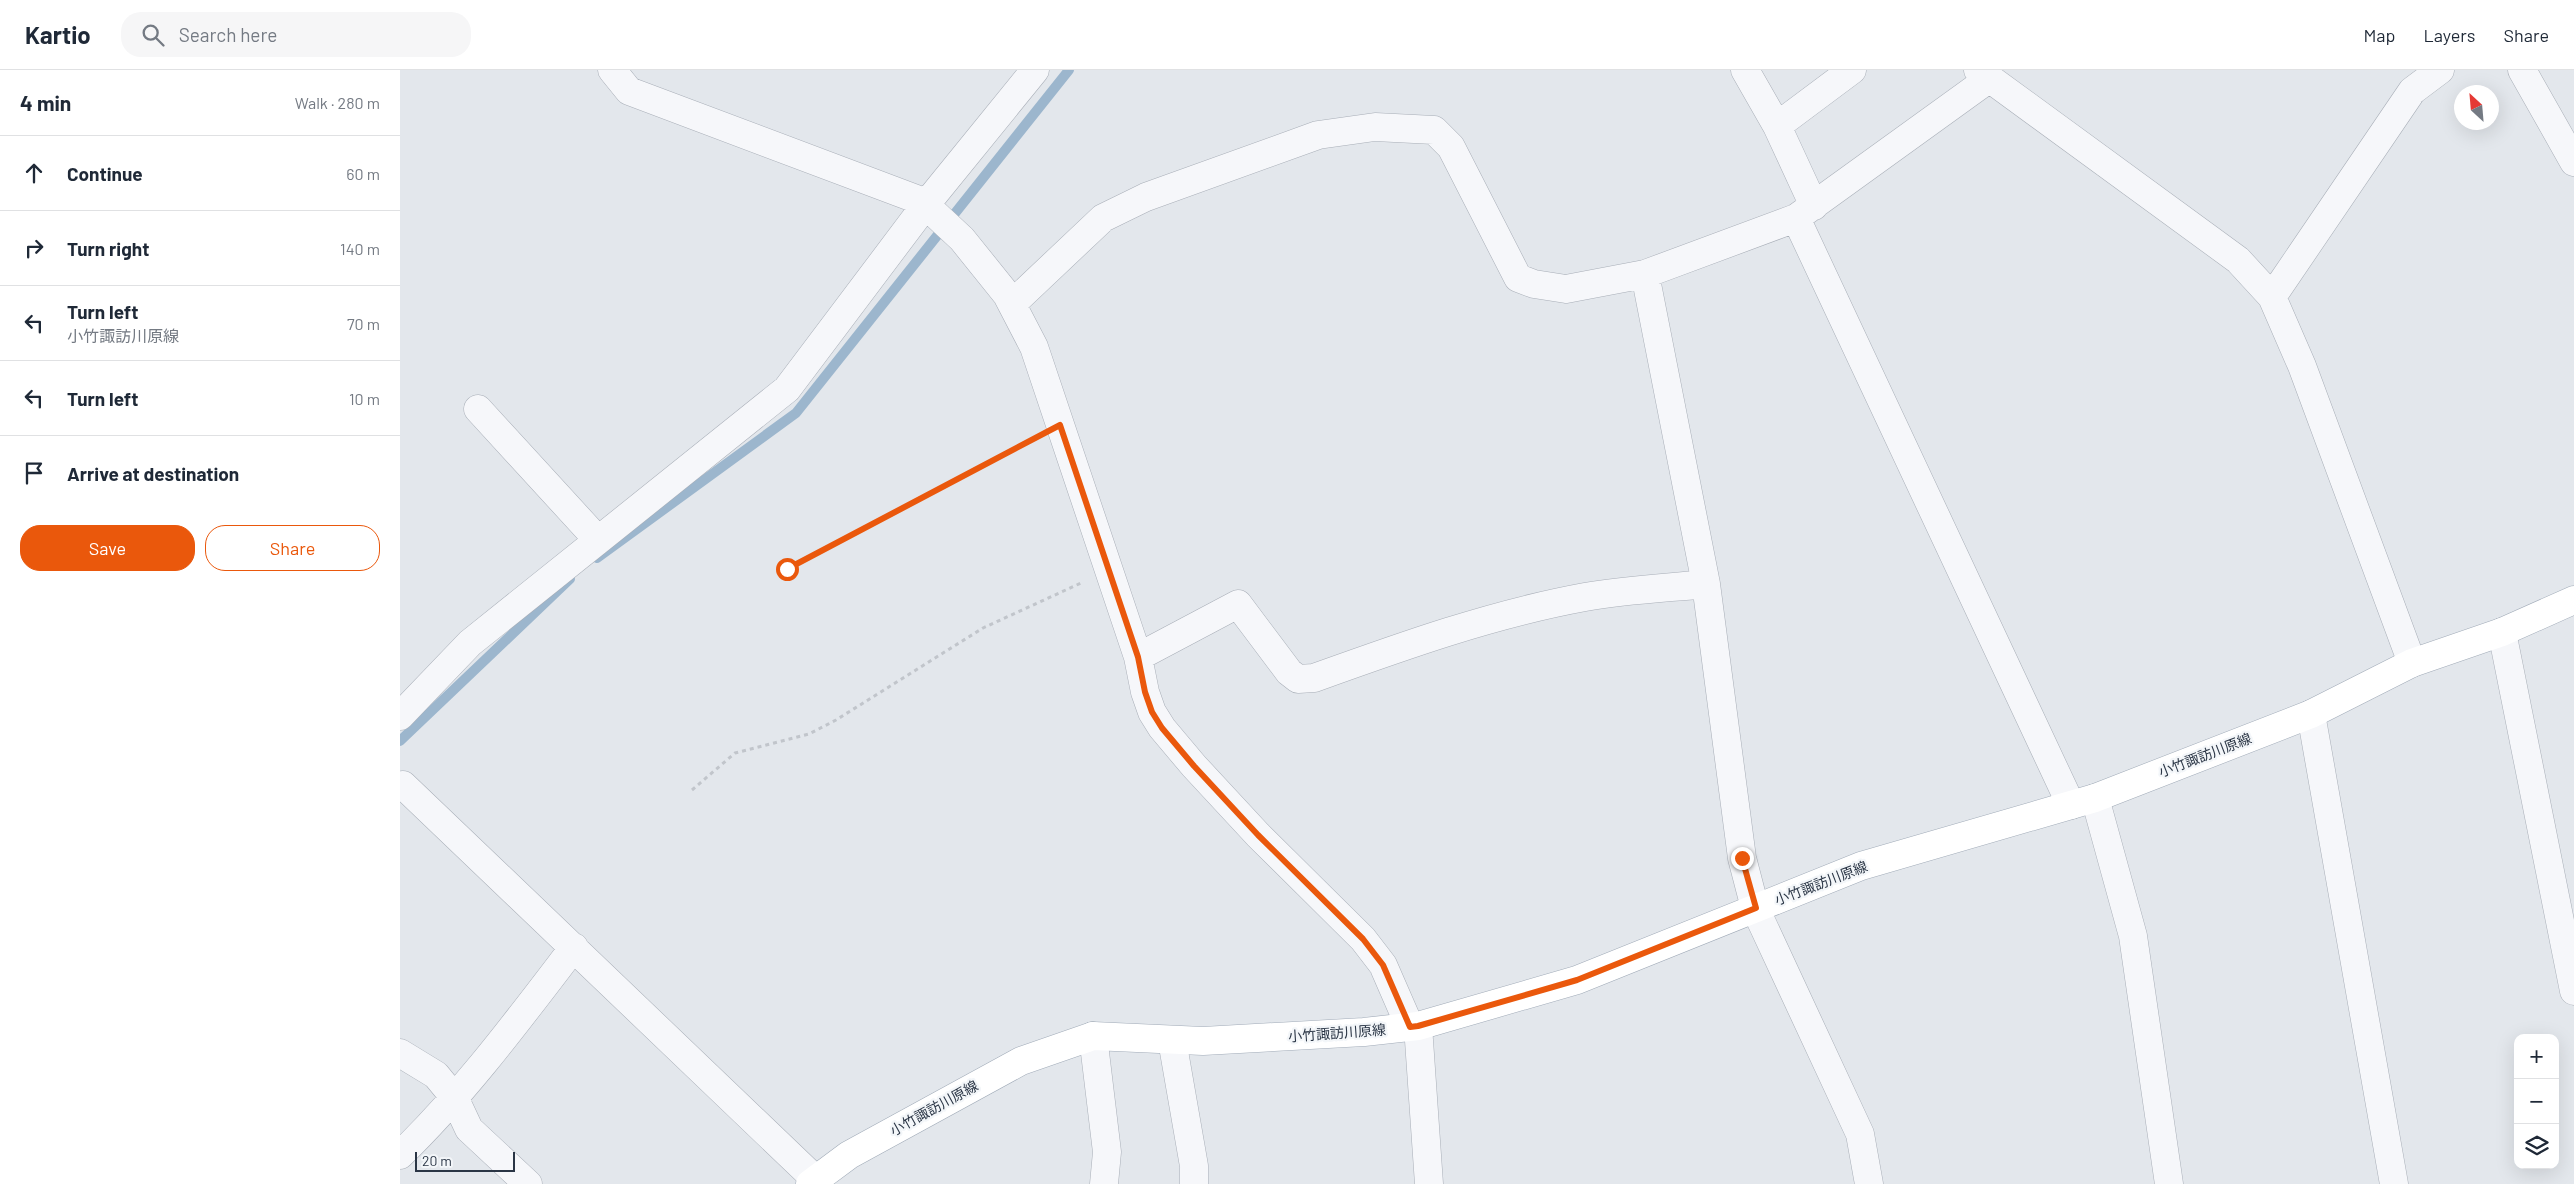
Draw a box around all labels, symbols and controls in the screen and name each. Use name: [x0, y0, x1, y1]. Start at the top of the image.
search box: [121, 12, 471, 57]
text: Kartio: [25, 20, 91, 49]
icon: search: [139, 21, 167, 49]
text: Search here: [179, 23, 277, 46]
text: Map: [2363, 24, 2395, 46]
text: Layers: [2423, 24, 2476, 46]
text: Share: [2504, 24, 2549, 46]
north arrow: [2454, 85, 2499, 130]
text: 4 min: [20, 90, 71, 115]
text: Walk · 280 m: [295, 93, 380, 112]
icon: ahead: [20, 159, 48, 187]
text: Continue: [67, 162, 143, 185]
text: 60 m: [346, 164, 380, 183]
icon: right: [20, 234, 48, 262]
text: Turn right: [67, 237, 149, 260]
text: 140 m: [340, 239, 380, 258]
text: Turn left: [67, 300, 138, 323]
icon: left: [20, 309, 48, 337]
text: 70 m: [347, 314, 380, 333]
text: 小竹諏訪川原線: [67, 326, 179, 345]
icon: left: [20, 384, 48, 412]
text: Turn left: [67, 387, 138, 410]
text: 10 m: [349, 389, 380, 408]
icon: arrive: [20, 459, 48, 487]
text: Arrive at destination: [67, 462, 239, 485]
button: Save: [20, 525, 195, 571]
button: Share: [205, 525, 380, 571]
route start: [776, 558, 799, 581]
street label: 小竹諏訪川原線: [2156, 729, 2254, 780]
route end: [1731, 847, 1754, 870]
street label: 小竹諏訪川原線: [1772, 857, 1870, 908]
street label: 小竹諏訪川原線: [1287, 1021, 1386, 1044]
map controls: [2514, 1034, 2559, 1169]
button: +: [2514, 1034, 2559, 1079]
street label: 小竹諏訪川原線: [887, 1076, 981, 1139]
button: −: [2514, 1079, 2559, 1124]
button: layers: [2514, 1124, 2559, 1169]
scale bar: [415, 1149, 515, 1172]
text: 20 m: [422, 1152, 452, 1169]

